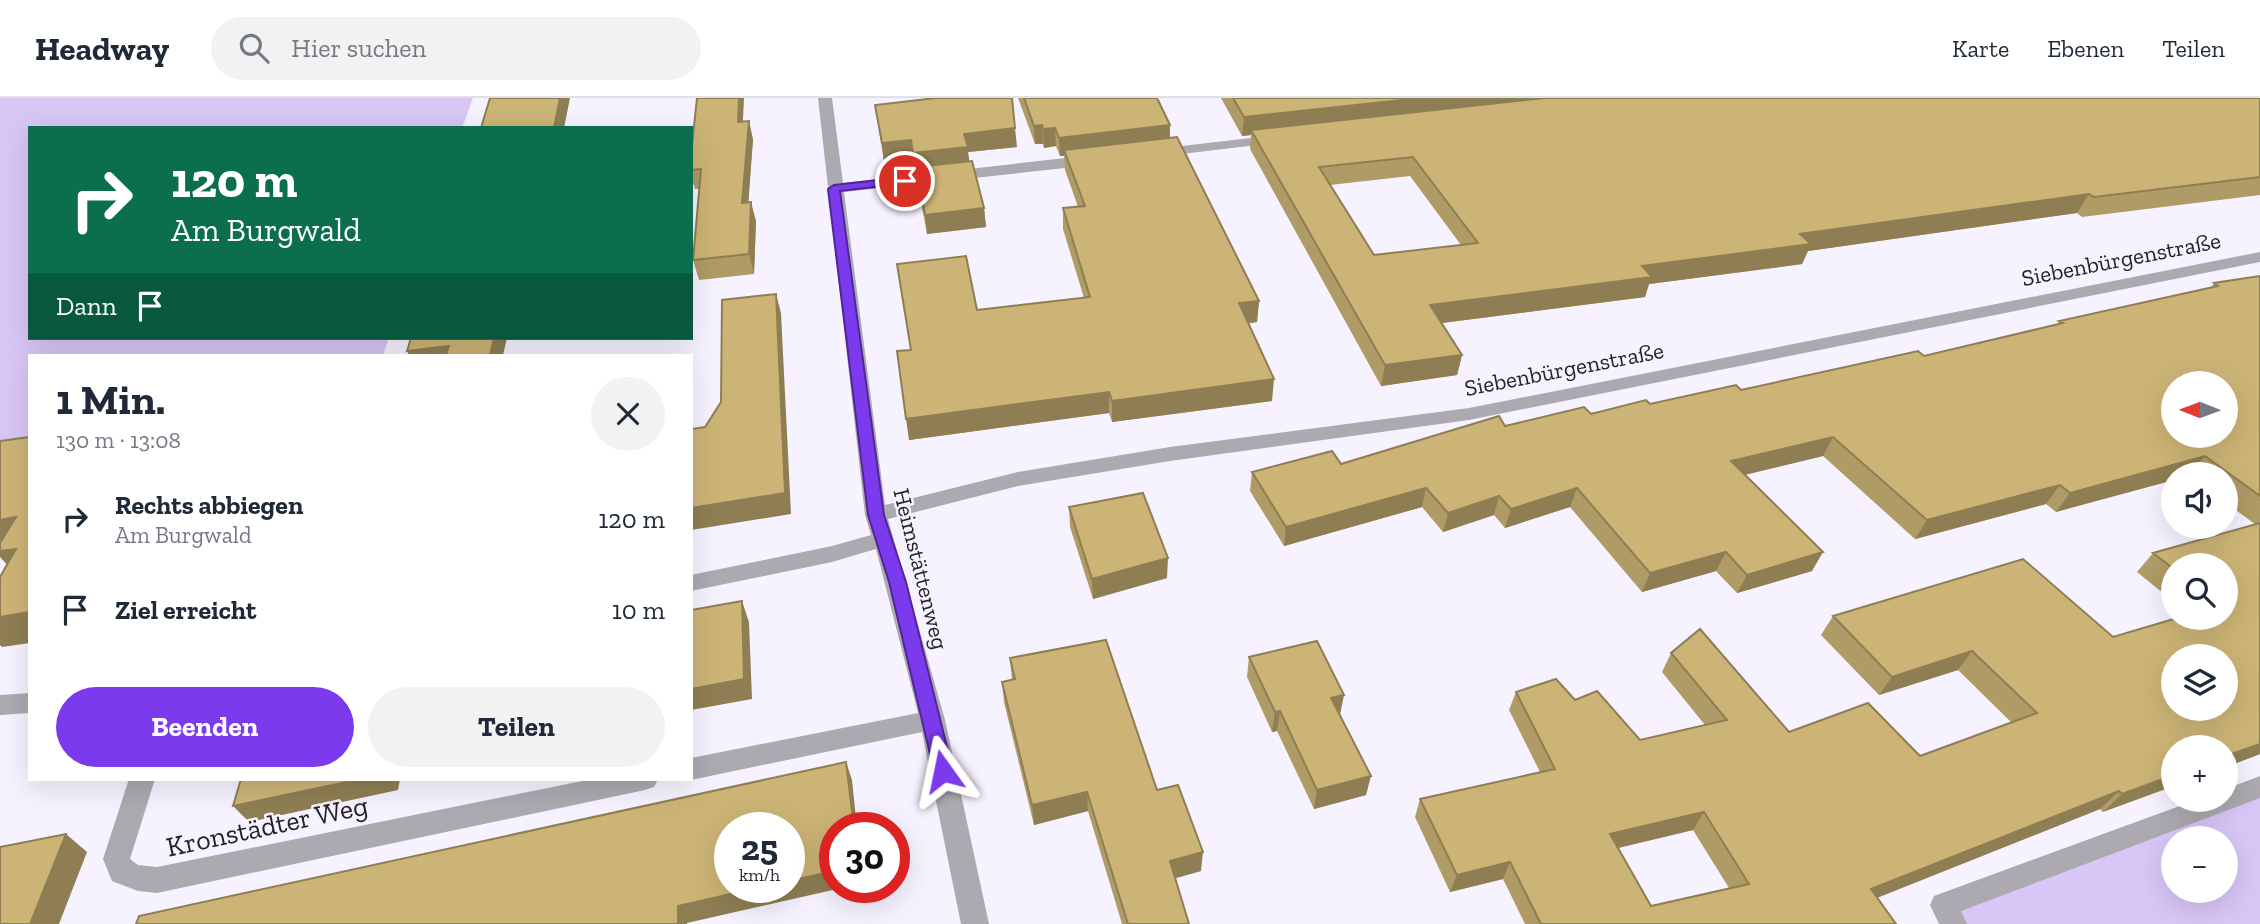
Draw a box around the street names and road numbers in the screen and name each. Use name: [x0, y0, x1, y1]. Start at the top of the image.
street label: Siebenbürgenstraße: [2019, 226, 2223, 292]
street label: Siebenbürgenstraße: [1462, 336, 1666, 402]
street label: Heimstättenweg: [887, 486, 955, 653]
street label: Kronstädter Weg: [163, 789, 371, 863]

